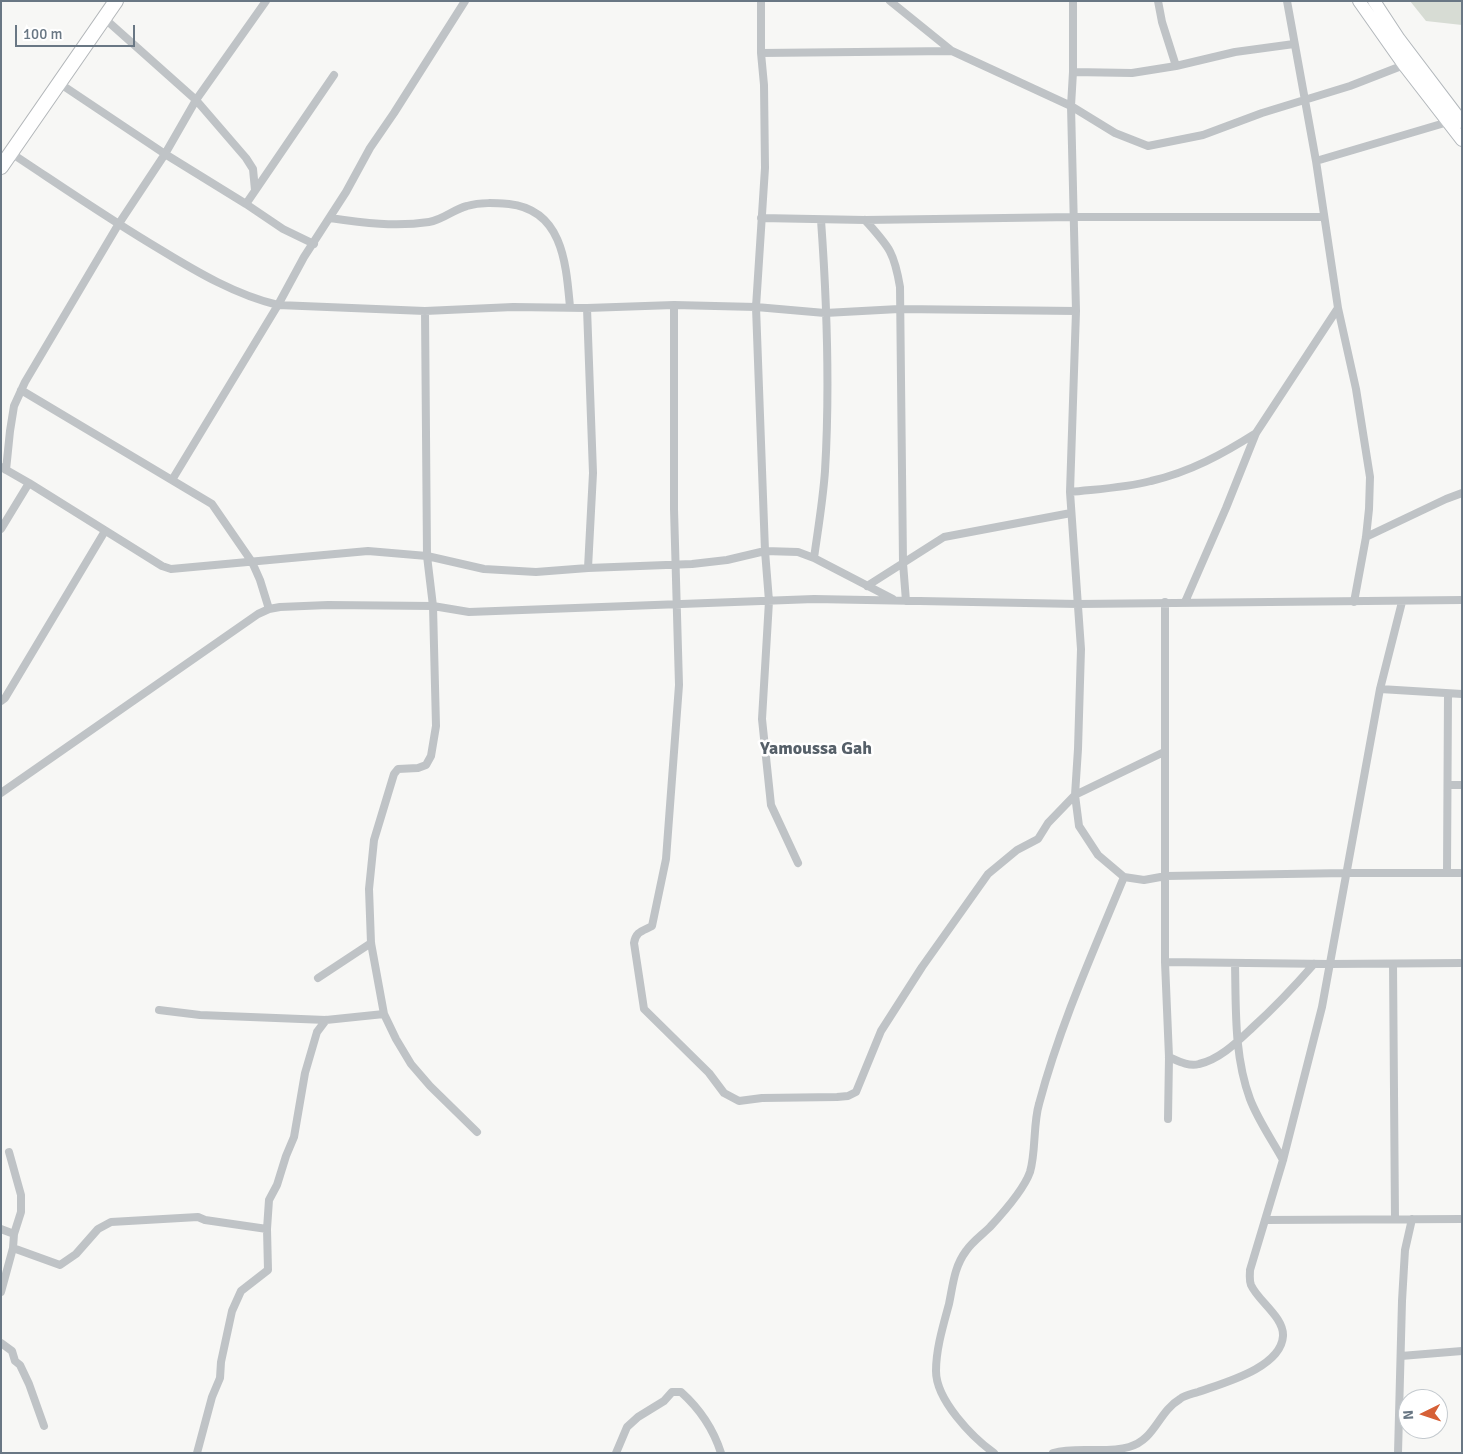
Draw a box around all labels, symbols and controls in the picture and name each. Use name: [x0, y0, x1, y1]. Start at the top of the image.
scale bar: [18, 15, 138, 47]
text: 100 m: [23, 25, 63, 43]
district label: Yamoussa Gah: [760, 738, 872, 760]
north arrow: [1398, 1389, 1448, 1439]
text: N: [1400, 1410, 1417, 1420]

